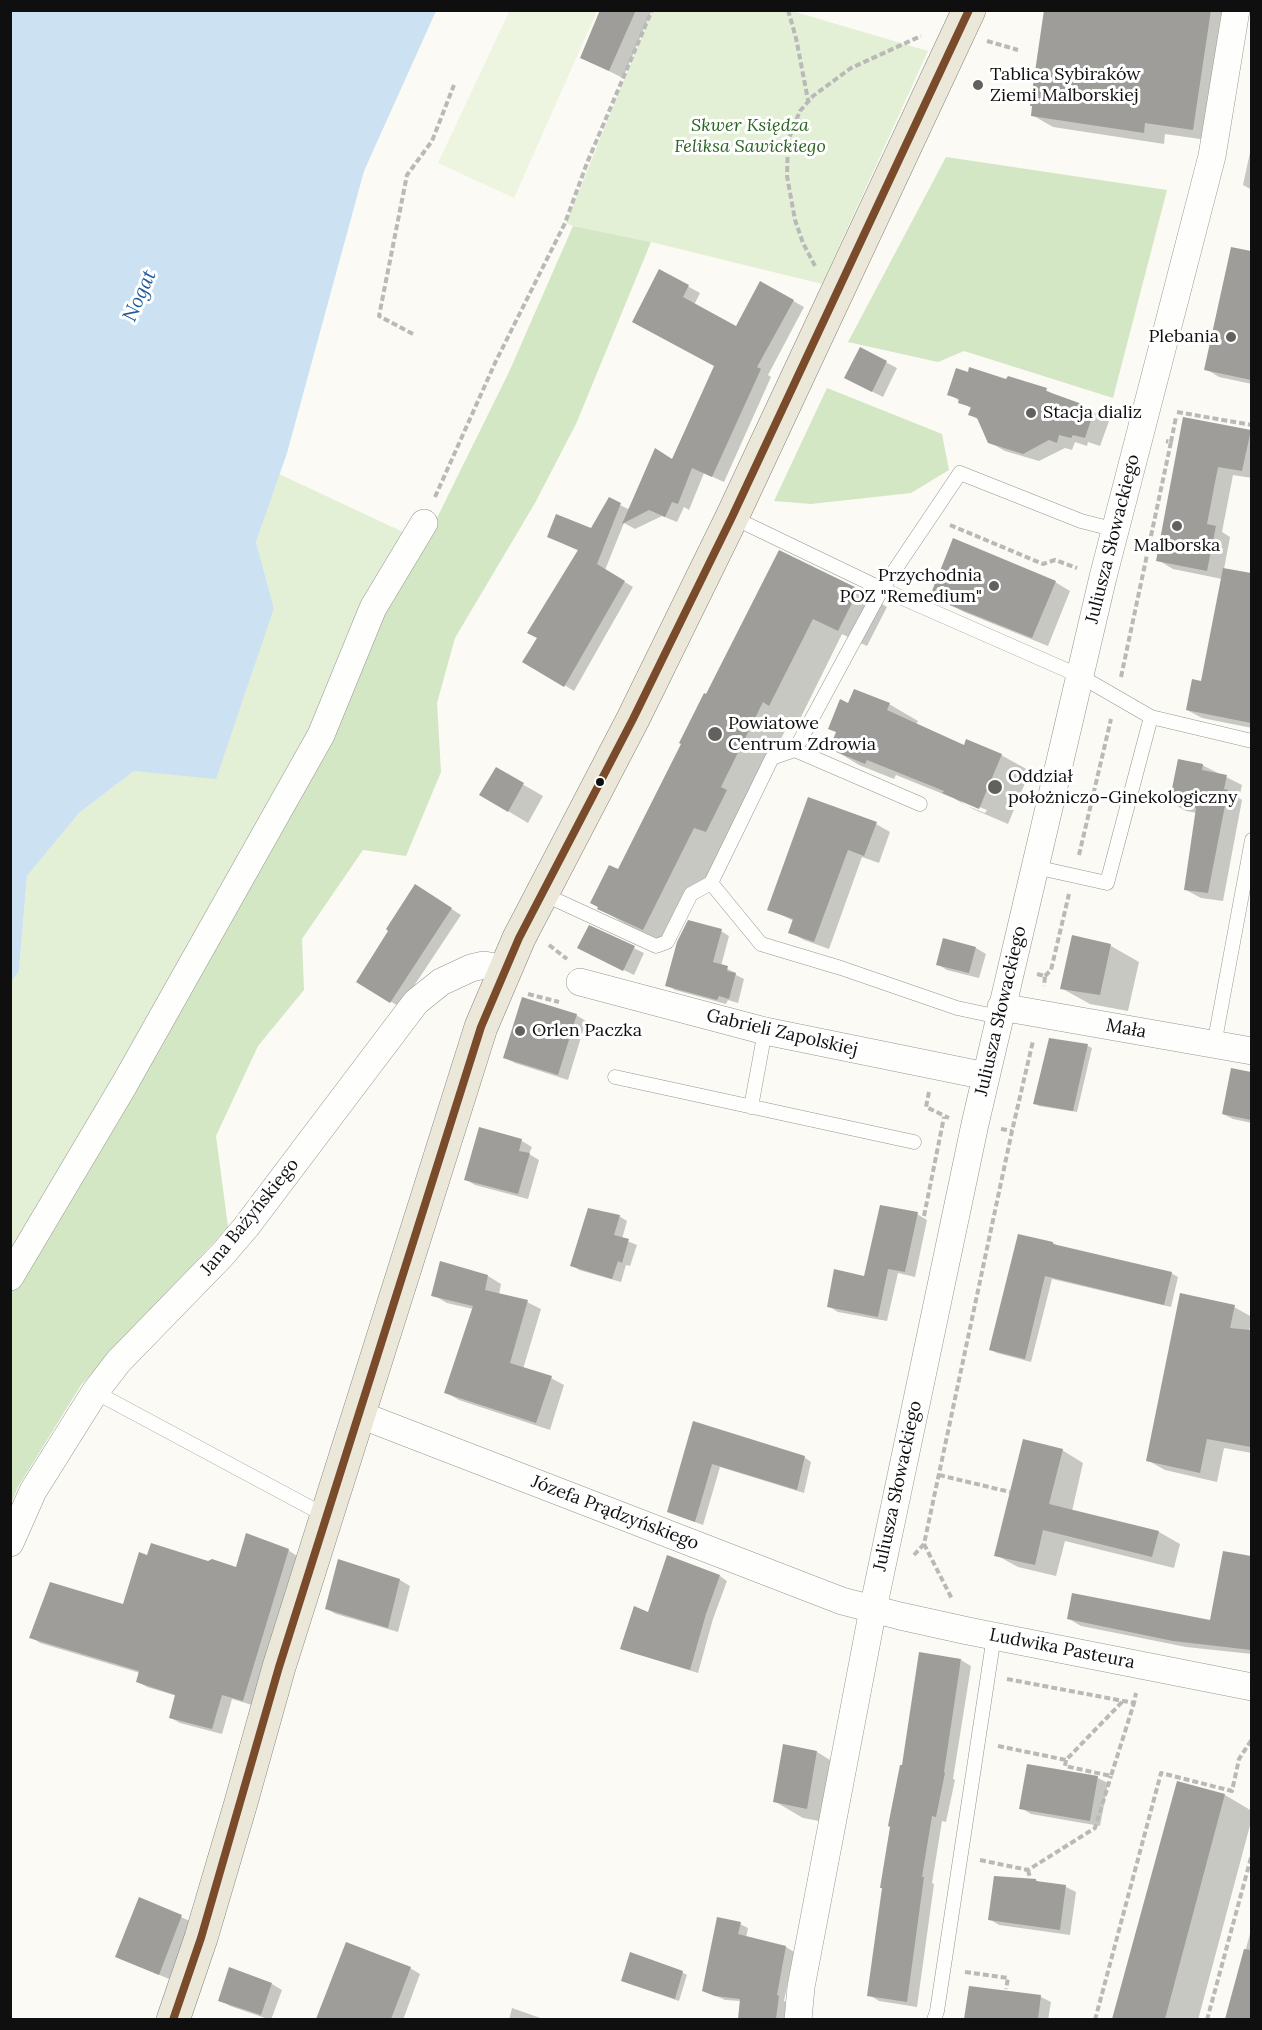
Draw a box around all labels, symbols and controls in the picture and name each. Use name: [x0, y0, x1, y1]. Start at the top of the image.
place label: Tablica Sybiraków Ziemi Malborskiej: [990, 64, 1141, 106]
marker: Tablica Sybiraków Ziemi Malborskiej: [971, 78, 985, 92]
park label: Skwer Księdza Feliksa Sawickiego: [674, 115, 826, 158]
water label: Nogat: [118, 266, 162, 326]
place label: Plebania: [1149, 326, 1219, 348]
marker: Plebania: [1224, 330, 1238, 344]
place label: Stacja dializ: [1043, 402, 1142, 424]
marker: Stacja dializ: [1024, 406, 1038, 420]
street label: Juliusza Słowackiego: [1082, 452, 1144, 626]
marker: Malborska: [1170, 519, 1184, 533]
place label: Malborska: [1134, 535, 1220, 557]
place label: Przychodnia POZ "Remedium": [840, 565, 982, 608]
marker: Przychodnia POZ "Remedium": [987, 579, 1001, 593]
place label: Powiatowe Centrum Zdrowia: [728, 713, 876, 756]
marker: Powiatowe Centrum Zdrowia: [706, 725, 724, 743]
place label: Oddział położniczo-Ginekologiczny: [1008, 766, 1237, 808]
unlabelled marker: [594, 776, 606, 788]
marker: Oddział położniczo-Ginekologiczny: [986, 778, 1004, 796]
street label: Juliusza Słowackiego: [971, 924, 1031, 1098]
street label: Gabrieli Zapolskiej: [704, 1005, 860, 1061]
street label: Mała: [1104, 1015, 1148, 1043]
place label: Orlen Paczka: [532, 1020, 642, 1042]
marker: Orlen Paczka: [513, 1024, 527, 1038]
street label: Jana Bażyńskiego: [196, 1154, 304, 1280]
street label: Juliusza Słowackiego: [869, 1399, 927, 1573]
street label: Józefa Prądzyńskiego: [528, 1471, 702, 1555]
street label: Ludwika Pasteura: [987, 1624, 1137, 1674]

